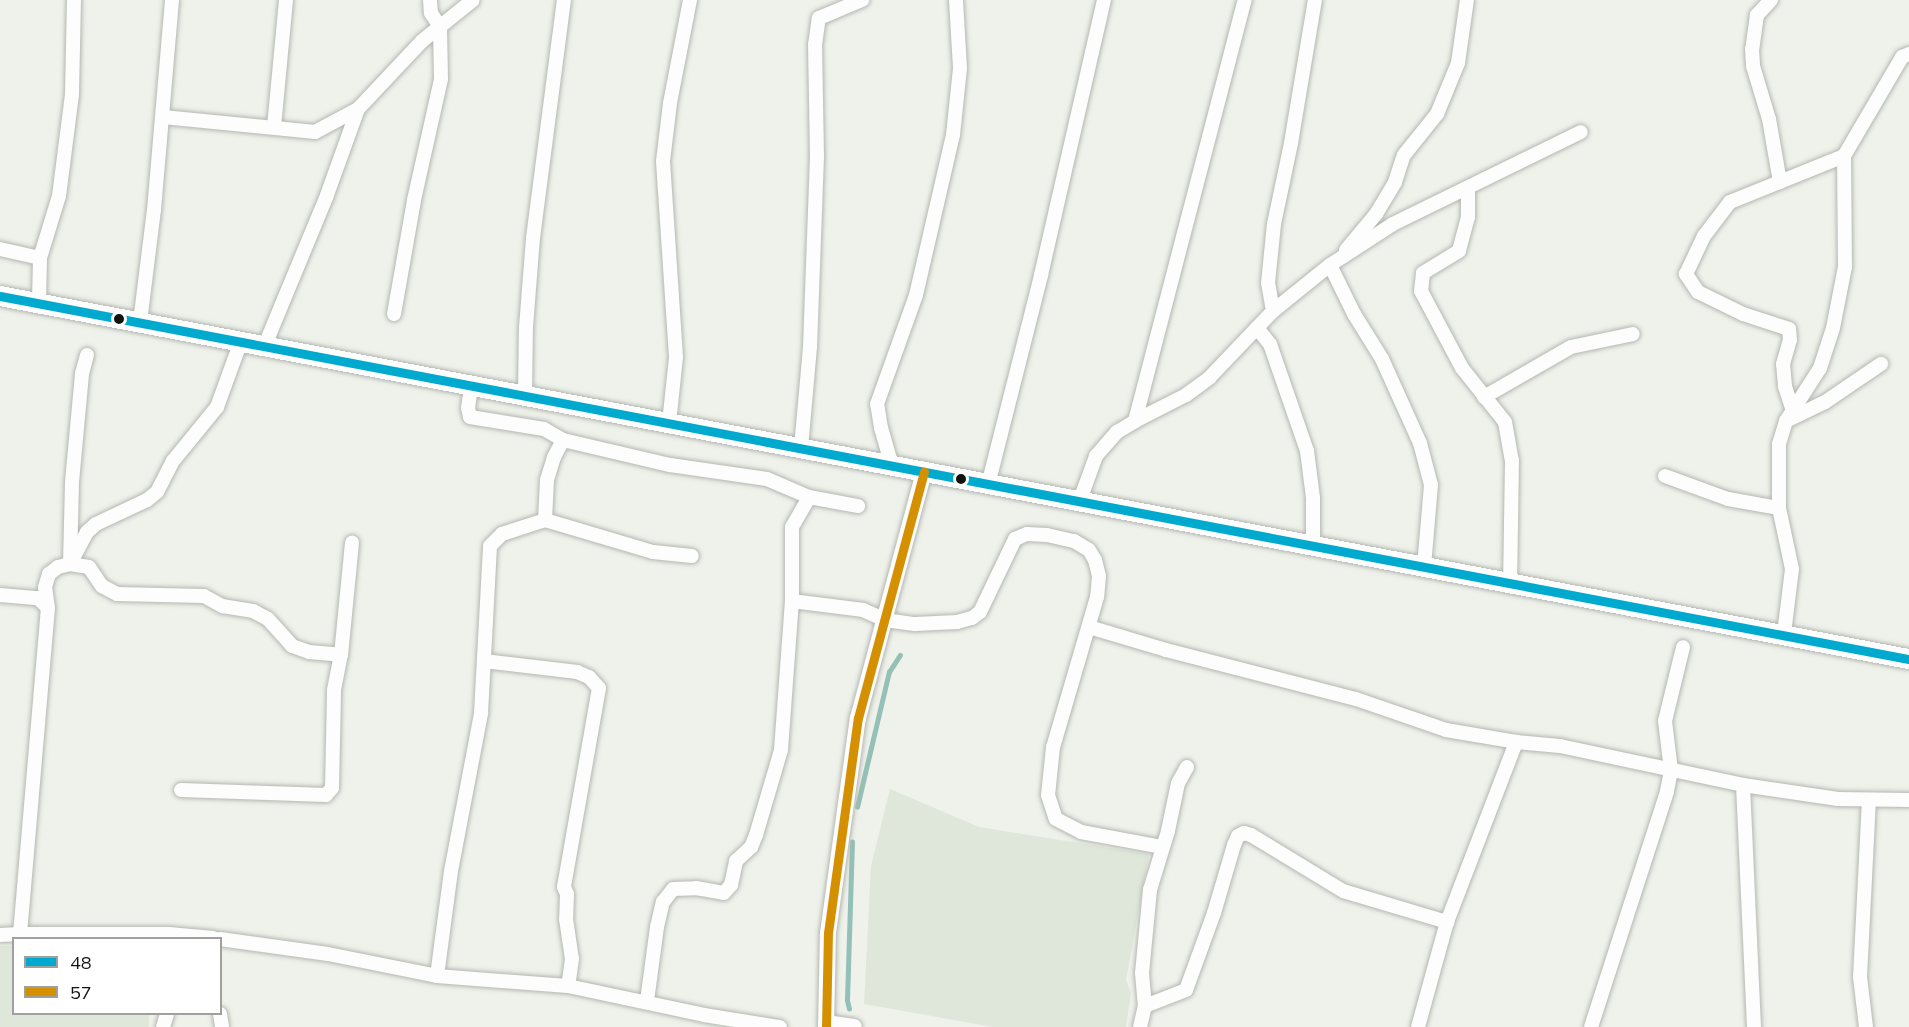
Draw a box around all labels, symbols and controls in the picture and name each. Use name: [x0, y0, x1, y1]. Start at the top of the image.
unlabelled marker: [113, 313, 125, 325]
unlabelled marker: [955, 473, 967, 485]
legend: [12, 937, 222, 1015]
text: 48: [70, 951, 92, 974]
text: 57: [70, 981, 92, 1004]

